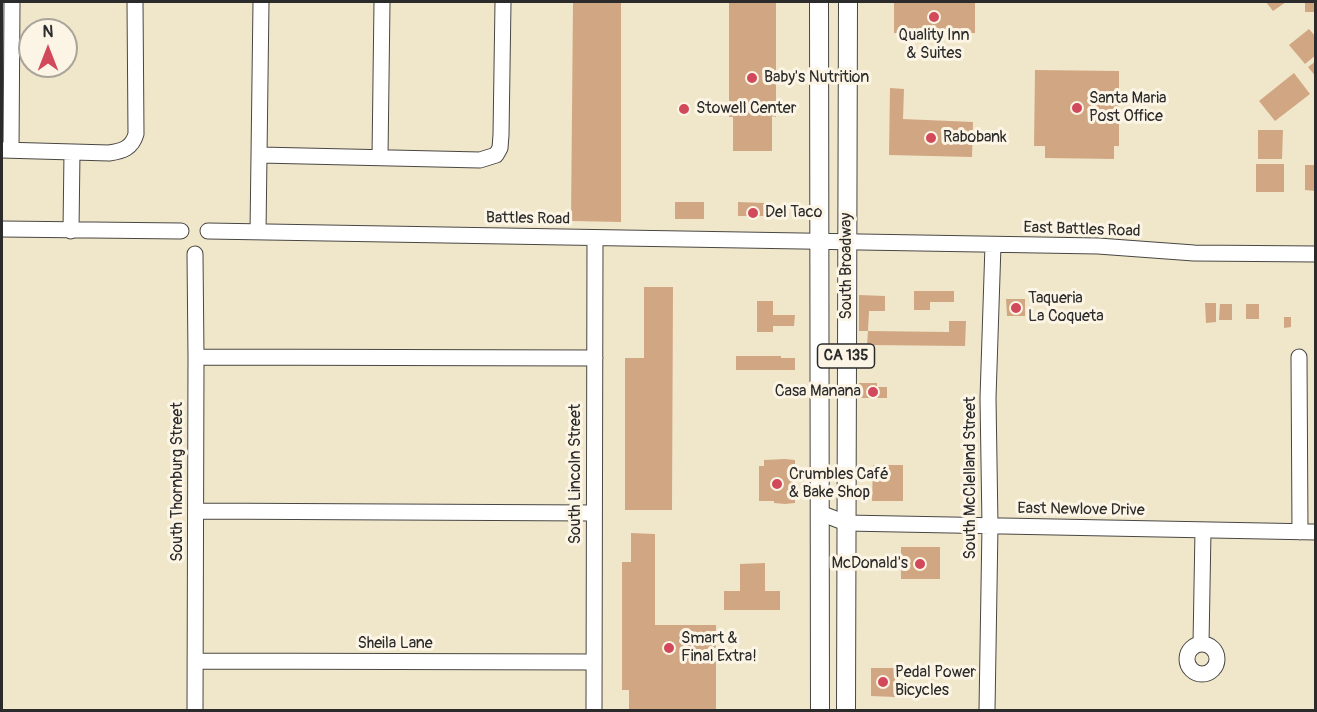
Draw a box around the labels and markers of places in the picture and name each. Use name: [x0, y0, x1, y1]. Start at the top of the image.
marker: Quality Inn & Suites: [927, 10, 941, 24]
place label: Quality Inn & Suites: [898, 26, 970, 64]
place label: Baby's Nutrition: [764, 68, 869, 88]
marker: Baby's Nutrition: [745, 71, 759, 85]
place label: Santa Maria Post Office: [1089, 89, 1167, 127]
place label: Stowell Center: [696, 99, 796, 119]
marker: Santa Maria Post Office: [1070, 101, 1084, 115]
marker: Stowell Center: [677, 102, 691, 116]
place label: Rabobank: [943, 128, 1007, 148]
marker: Rabobank: [924, 131, 938, 145]
place label: Del Taco: [765, 203, 822, 223]
marker: Del Taco: [746, 206, 760, 220]
place label: Taqueria La Coqueta: [1028, 289, 1104, 327]
marker: Taqueria La Coqueta: [1009, 301, 1023, 315]
place label: Casa Manana: [775, 382, 861, 402]
marker: Casa Manana: [866, 385, 880, 399]
place label: Crumbles Café & Bake Shop: [789, 465, 889, 503]
marker: Crumbles Café & Bake Shop: [770, 477, 784, 491]
place label: McDonald's: [831, 554, 908, 574]
marker: McDonald's: [913, 557, 927, 571]
place label: Smart & Final Extra!: [681, 629, 757, 667]
marker: Smart & Final Extra!: [662, 641, 676, 655]
place label: Pedal Power Bicycles: [895, 663, 976, 701]
marker: Pedal Power Bicycles: [876, 675, 890, 689]

